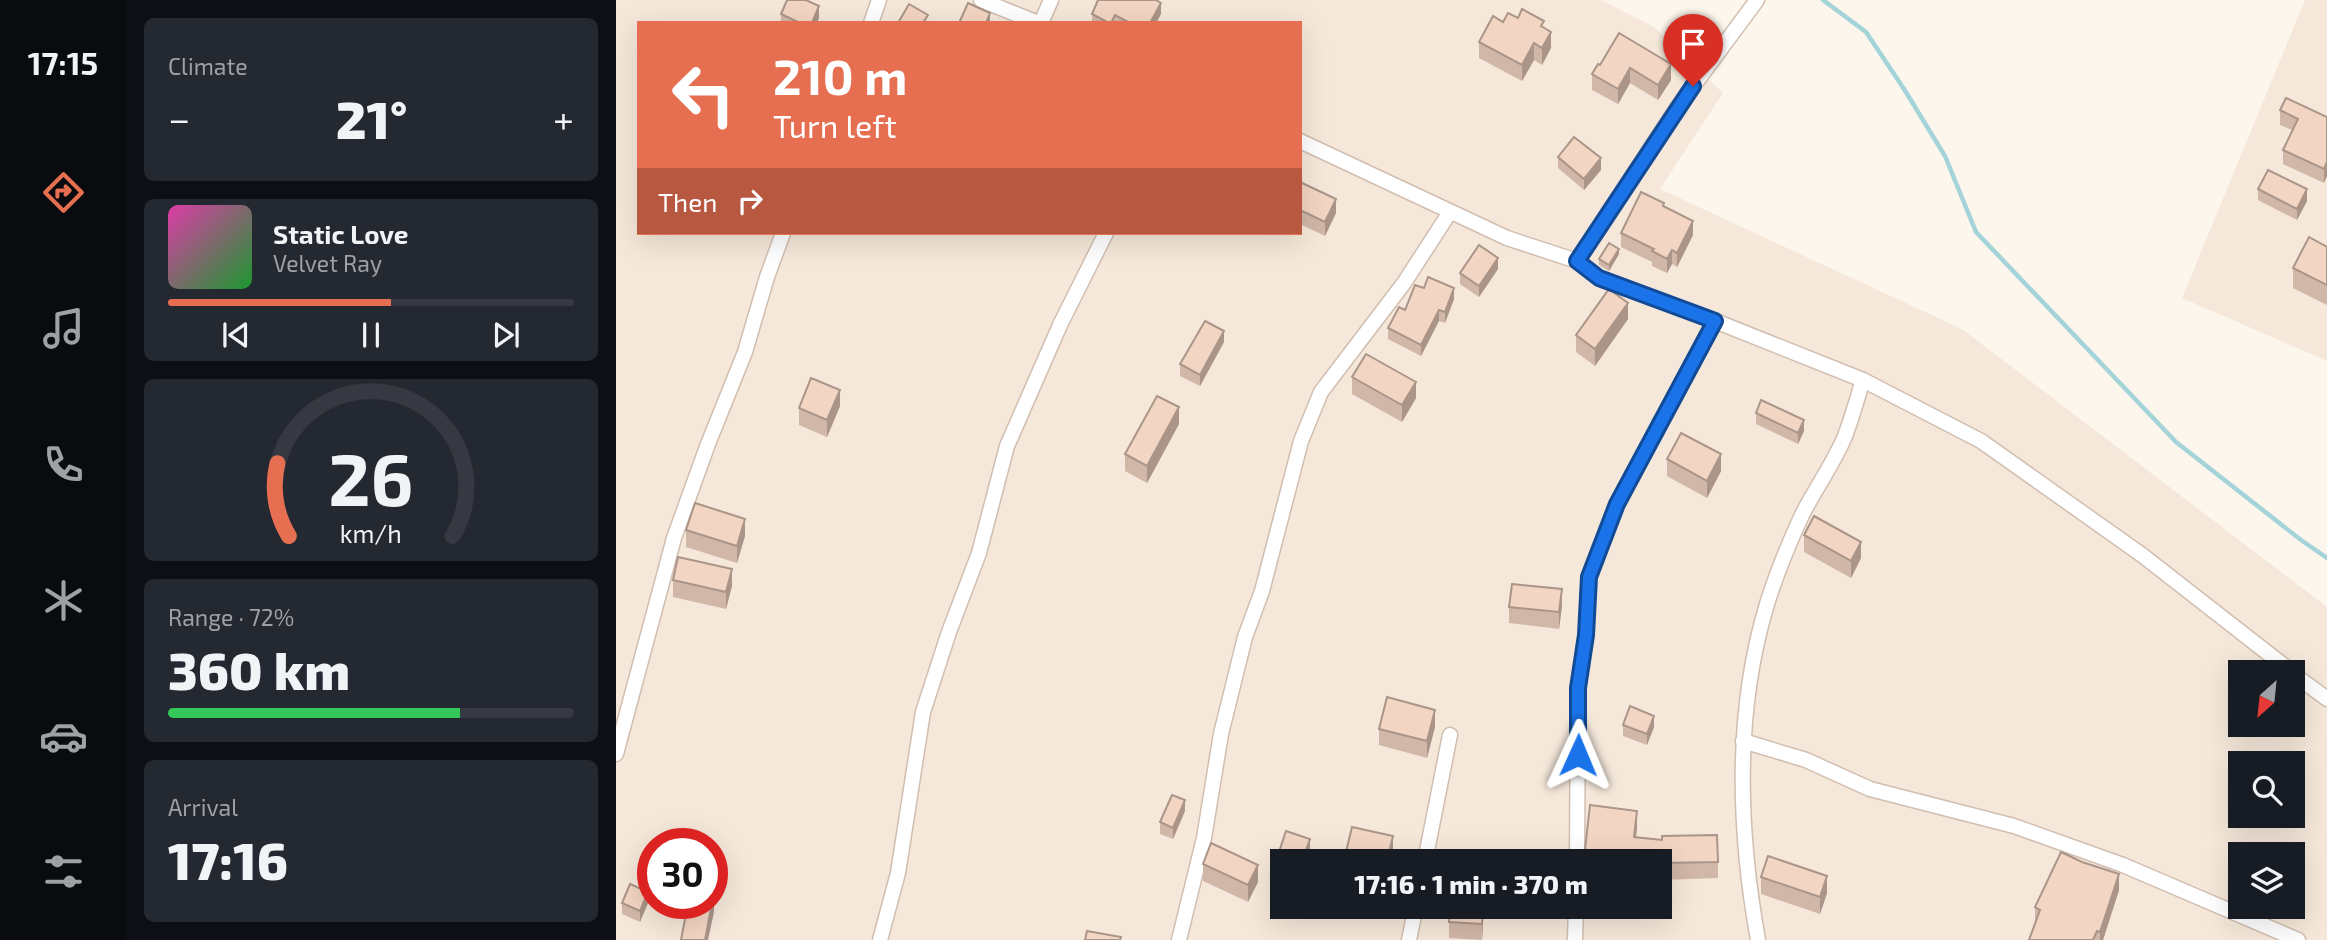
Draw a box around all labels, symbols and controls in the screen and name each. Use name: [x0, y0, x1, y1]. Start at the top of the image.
pin: [1663, 14, 1723, 86]
icon: arrive: [1674, 25, 1712, 63]
text: 17:15: [28, 43, 98, 81]
text: 210 m: [773, 46, 907, 105]
icon: left: [658, 49, 749, 140]
text: Climate: [168, 52, 248, 80]
text: 21°: [336, 87, 407, 149]
text: −: [168, 95, 190, 141]
text: +: [553, 95, 574, 141]
text: Turn left: [773, 106, 897, 144]
icon: directions: [39, 168, 88, 217]
icon: right: [731, 182, 769, 220]
text: Then: [658, 186, 717, 217]
text: Static Love: [273, 218, 409, 249]
text: Velvet Ray: [273, 249, 382, 277]
icon: music: [39, 304, 88, 353]
icon: previous: [217, 316, 255, 354]
icon: pause: [352, 316, 390, 354]
icon: next: [487, 316, 525, 354]
text: 26: [328, 433, 414, 521]
icon: phone: [39, 440, 88, 489]
text: km/h: [340, 518, 402, 548]
icon: climate: [39, 576, 88, 625]
text: Range · 72%: [168, 603, 294, 631]
text: 360 km: [168, 638, 350, 700]
north arrow: [2228, 660, 2305, 737]
map controls: [2228, 660, 2305, 919]
icon: car: [39, 712, 88, 761]
position arrow: [1541, 718, 1615, 792]
button: search: [2228, 751, 2305, 828]
text: Arrival: [168, 793, 238, 821]
text: 17:16: [168, 828, 288, 890]
speed limit sign: 30: [637, 828, 728, 919]
button: layers: [2228, 842, 2305, 919]
icon: filters: [39, 847, 88, 896]
text: 17:16 · 1 min · 370 m: [1354, 868, 1588, 899]

